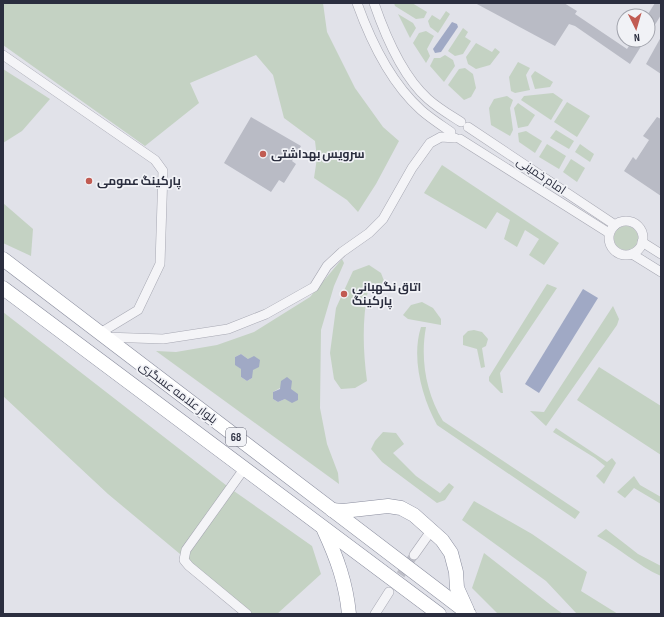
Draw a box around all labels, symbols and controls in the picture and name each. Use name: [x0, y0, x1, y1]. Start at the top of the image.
north arrow: [616, 8, 656, 48]
text: N: [633, 31, 640, 44]
place label: سرویس بهداشتی: [271, 147, 365, 162]
marker: سرویس بهداشتی: [258, 149, 268, 159]
street label: امام خمینی: [513, 154, 569, 198]
place label: پارکینگ عمومی: [97, 174, 182, 190]
marker: پارکینگ عمومی: [84, 176, 94, 186]
place label: اتاق نگهبانی پارکینگ: [352, 280, 421, 310]
marker: اتاق نگهبانی پارکینگ: [339, 289, 349, 299]
street label: بلوار علامه عسگری: [136, 359, 220, 427]
road number: 68: [226, 428, 246, 446]

